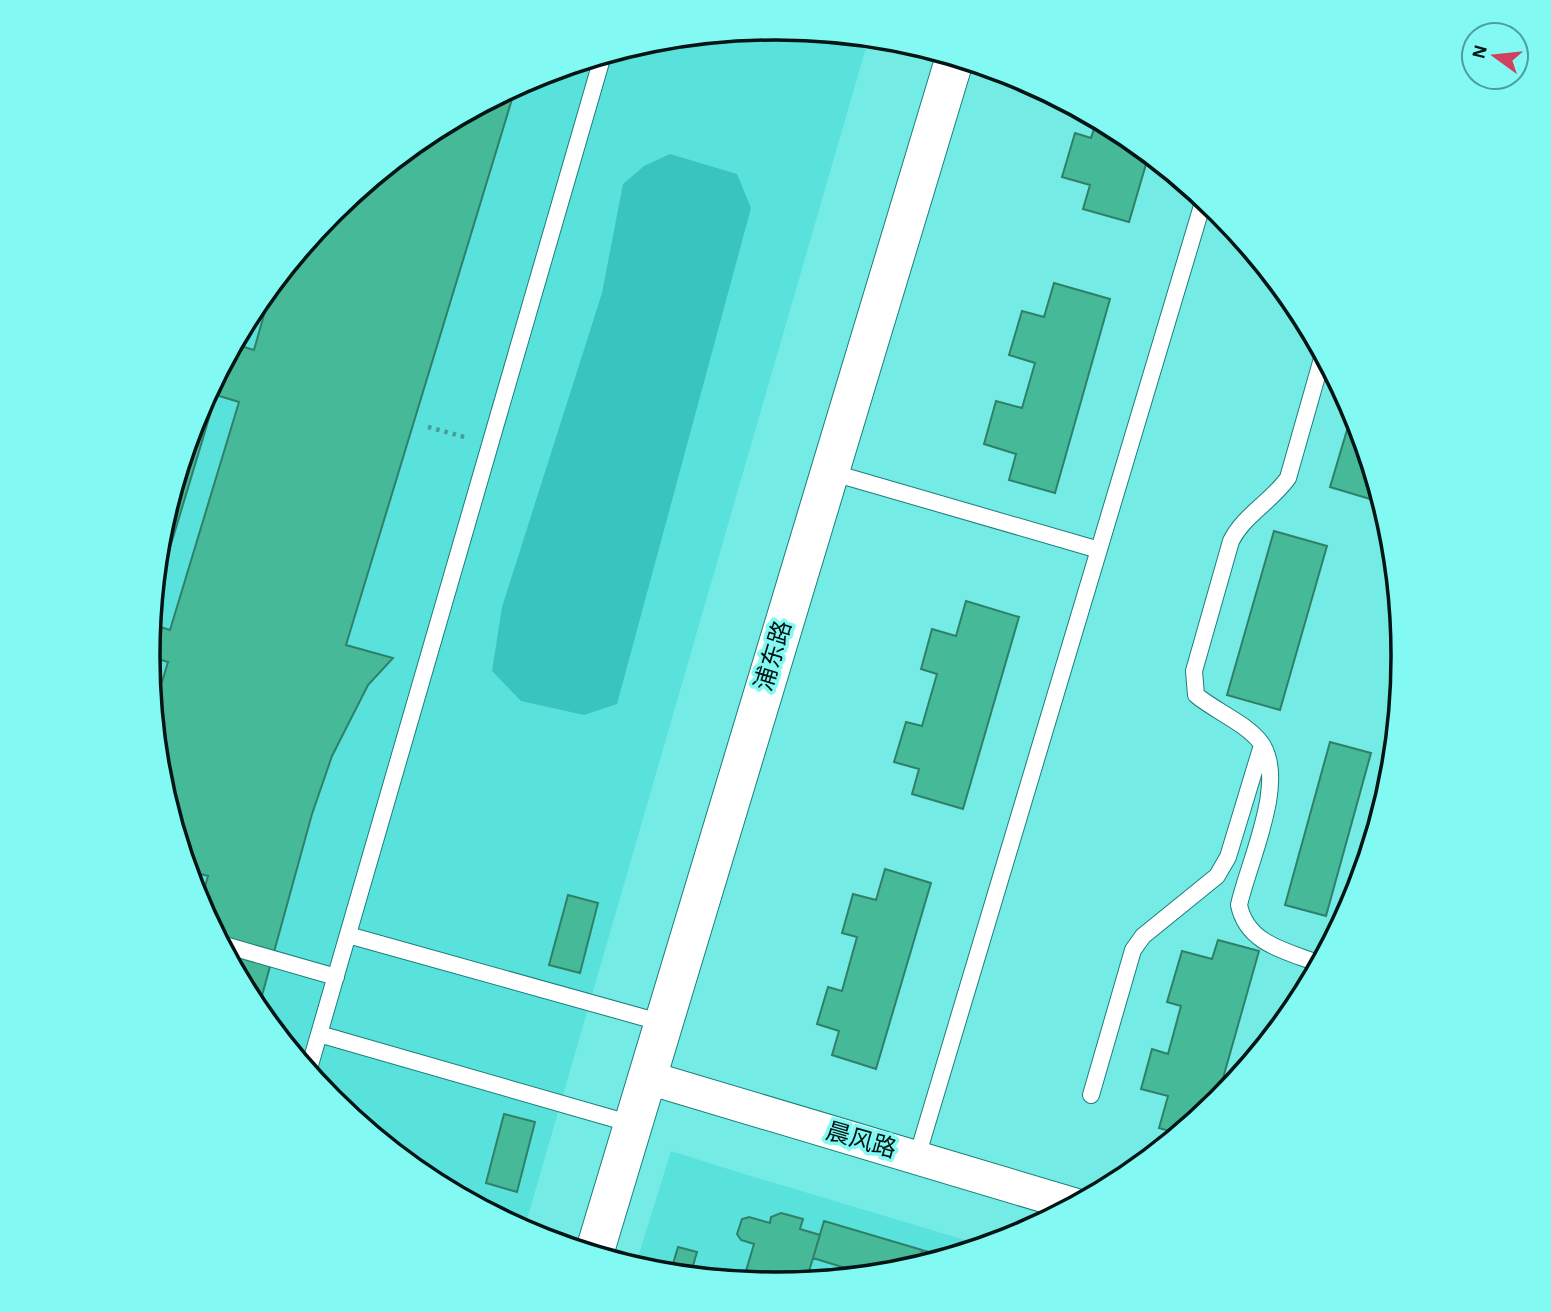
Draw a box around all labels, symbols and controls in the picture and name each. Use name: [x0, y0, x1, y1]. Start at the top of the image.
north arrow: [1460, 21, 1530, 91]
text: N: [1469, 43, 1491, 61]
street label: 浦东路: [750, 617, 796, 694]
street label: 晨风路: [823, 1118, 899, 1162]

